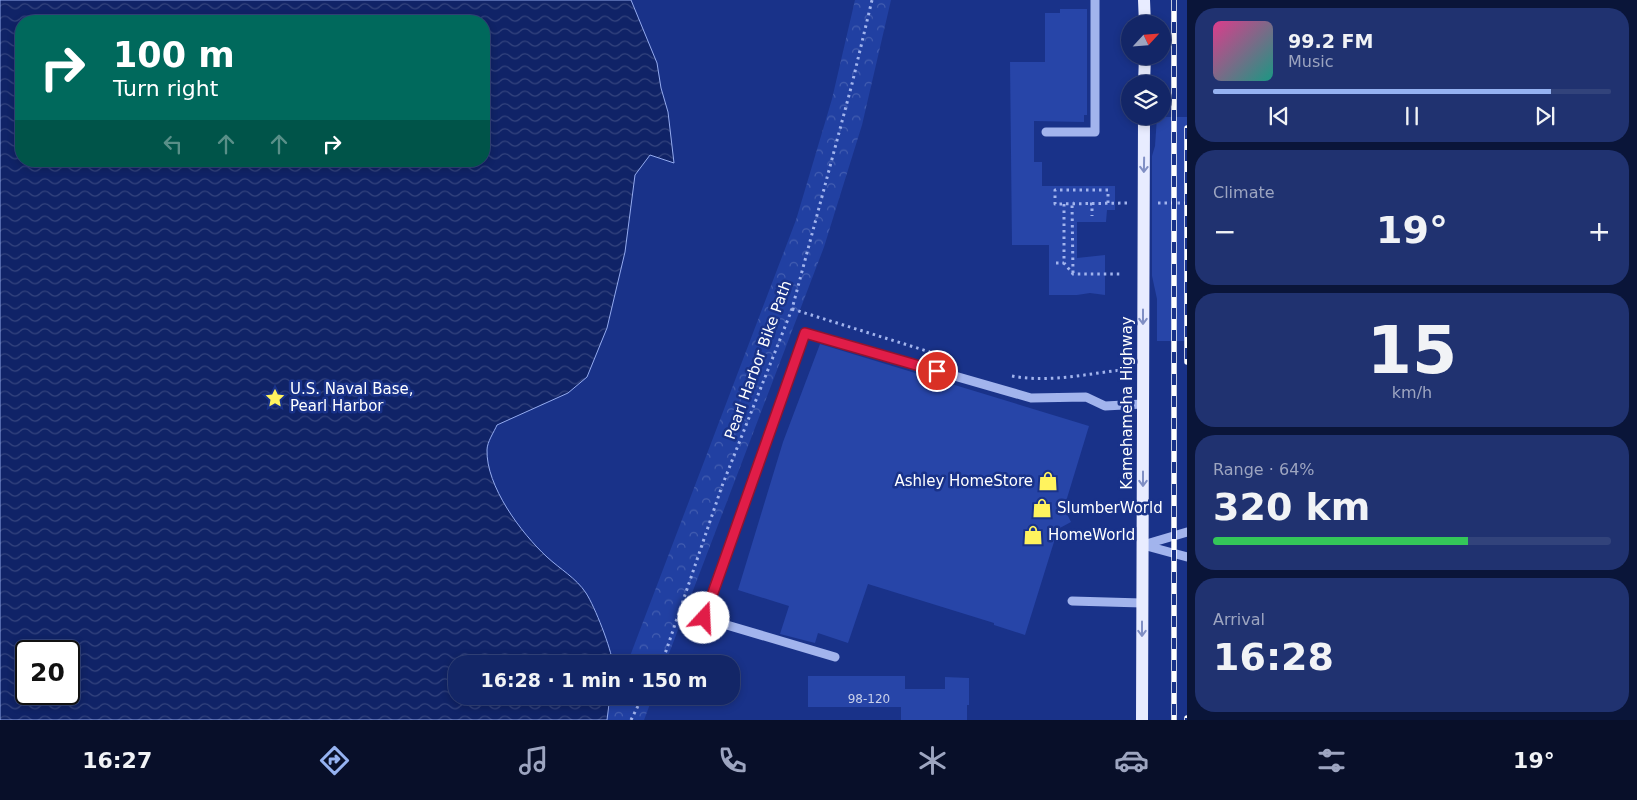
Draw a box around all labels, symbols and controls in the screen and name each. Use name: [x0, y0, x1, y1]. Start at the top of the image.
north arrow: [1121, 15, 1171, 65]
map controls: [1121, 15, 1171, 125]
text: 99.2 FM: [1288, 30, 1373, 52]
icon: right: [30, 35, 95, 100]
text: 100 m: [113, 35, 235, 75]
text: Music: [1288, 52, 1334, 71]
button: layers: [1121, 75, 1171, 125]
text: Turn right: [113, 76, 218, 101]
icon: previous: [1265, 102, 1293, 130]
icon: pause: [1398, 102, 1426, 130]
icon: next: [1531, 102, 1559, 130]
icon: left: [159, 130, 187, 158]
icon: ahead: [212, 130, 240, 158]
icon: ahead: [265, 130, 293, 158]
icon: right: [318, 130, 346, 158]
one-way arrow: [1139, 157, 1148, 173]
text: Climate: [1213, 183, 1275, 202]
text: 19°: [1376, 208, 1448, 252]
text: −: [1213, 215, 1236, 248]
text: +: [1588, 215, 1611, 248]
street label: Pearl Harbor Bike Path: [721, 278, 795, 442]
one-way arrow: [1138, 308, 1148, 325]
text: 15: [1367, 313, 1457, 388]
street label: Kamehameha Highway: [1118, 316, 1136, 490]
pin: [916, 350, 958, 392]
icon: arrive: [923, 357, 951, 385]
place label: U.S. Naval Base, Pearl Harbor: [290, 380, 414, 415]
text: km/h: [1392, 383, 1432, 402]
place icon: U.S. Naval Base, Pearl Harbor: [264, 387, 286, 409]
text: Range · 64%: [1213, 460, 1315, 479]
shop icon: Ashley HomeStore: [1037, 470, 1059, 492]
one-way arrow: [1138, 471, 1148, 487]
place label: Ashley HomeStore: [894, 472, 1033, 490]
text: 320 km: [1213, 485, 1370, 529]
shop icon: SlumberWorld: [1031, 497, 1053, 519]
place label: SlumberWorld: [1057, 499, 1163, 517]
shop icon: HomeWorld: [1022, 524, 1044, 546]
place label: HomeWorld: [1048, 526, 1135, 544]
position arrow: [677, 591, 729, 643]
text: Arrival: [1213, 610, 1265, 629]
one-way arrow: [1137, 620, 1147, 636]
text: 16:28: [1213, 635, 1334, 679]
speed limit sign: 20: [15, 640, 80, 705]
text: 16:28 · 1 min · 150 m: [480, 669, 708, 691]
house number: 98-120: [848, 692, 890, 706]
icon: directions: [317, 743, 352, 778]
icon: music: [516, 743, 551, 778]
icon: phone: [715, 743, 750, 778]
icon: climate: [915, 743, 950, 778]
icon: car: [1114, 743, 1149, 778]
icon: filters: [1314, 743, 1349, 778]
text: 16:27: [82, 748, 152, 773]
text: 19°: [1513, 748, 1555, 773]

